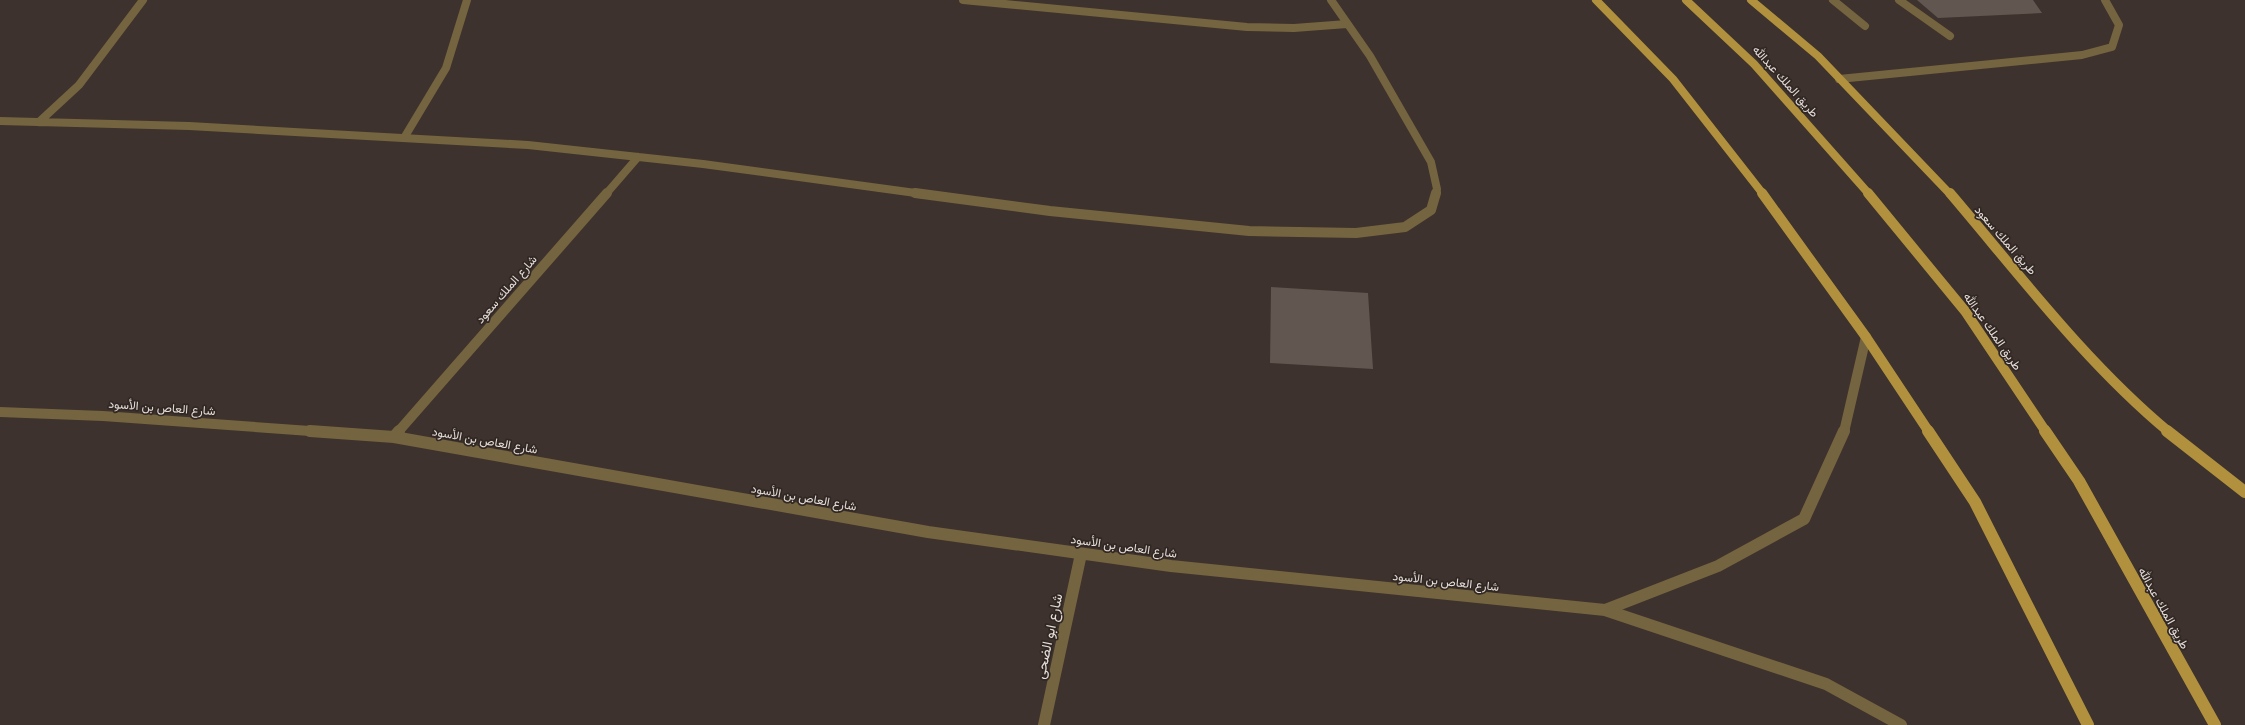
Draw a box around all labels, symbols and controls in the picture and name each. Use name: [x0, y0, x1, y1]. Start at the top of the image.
street label: طريق الملك عبدالله: [1749, 41, 1823, 121]
street label: طريق الملك سعود: [1971, 202, 2041, 279]
street label: شارع الملك سعود: [471, 251, 541, 328]
street label: طريق الملك عبدالله: [1960, 289, 2026, 373]
street label: شارع العاص بن الأسود: [108, 395, 216, 420]
street label: شارع العاص بن الأسود: [431, 422, 539, 459]
street label: شارع العاص بن الأسود: [750, 479, 858, 516]
street label: شارع العاص بن الأسود: [1070, 530, 1178, 563]
street label: طريق الملك عبدالله: [2134, 564, 2194, 652]
street label: شارع العاص بن الأسود: [1392, 567, 1500, 596]
street label: شارع ابو الضحى: [1030, 591, 1068, 681]

